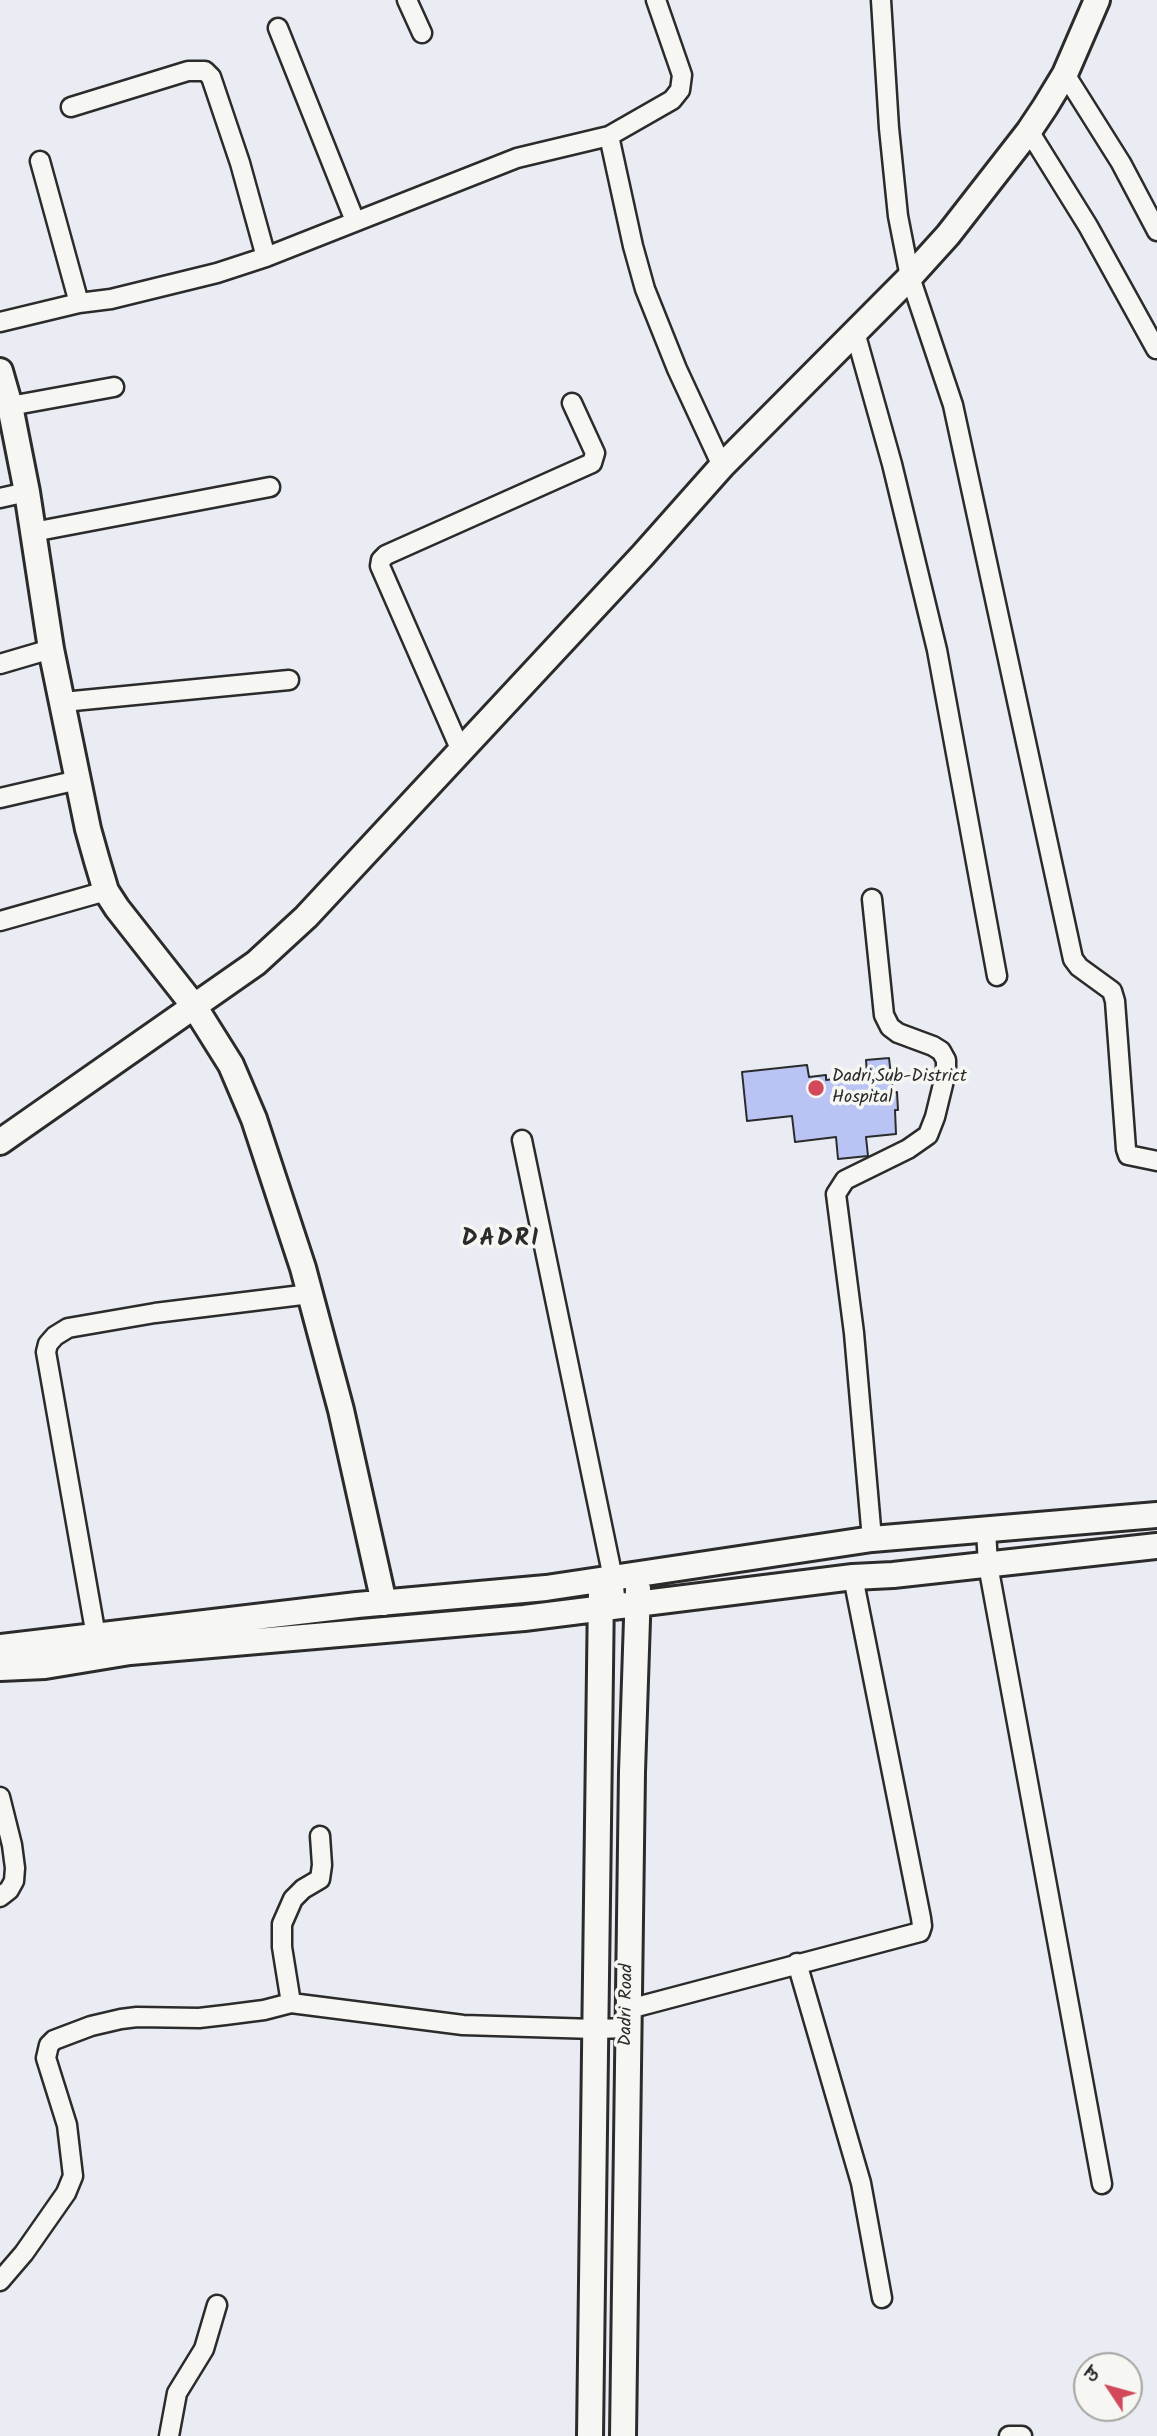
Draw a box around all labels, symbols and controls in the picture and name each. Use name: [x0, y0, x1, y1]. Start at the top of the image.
place label: Dadri,Sub-District Hospital: [832, 1067, 967, 1110]
marker: Dadri,Sub-District Hospital: [806, 1078, 826, 1098]
district label: DADRI: [462, 1227, 540, 1255]
street label: Dadri Road: [616, 1964, 640, 2046]
north arrow: [1073, 2352, 1143, 2422]
text: उ: [1077, 2362, 1108, 2389]

